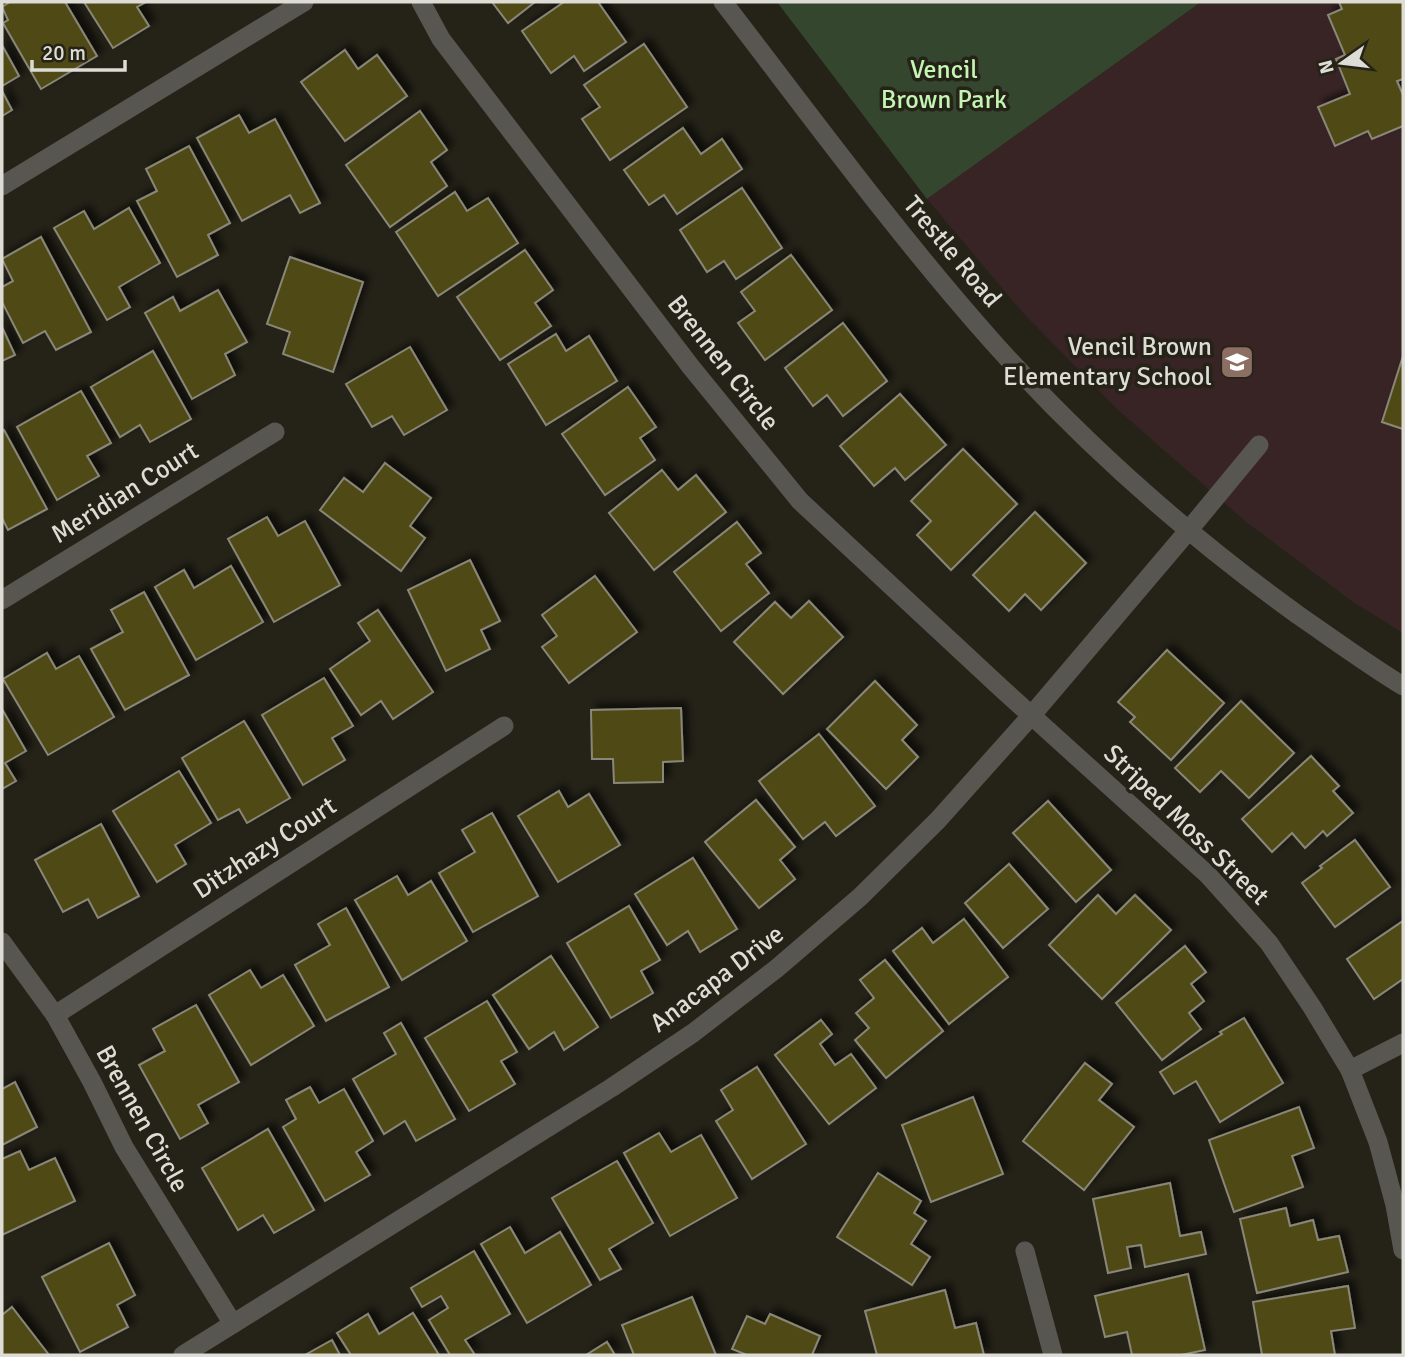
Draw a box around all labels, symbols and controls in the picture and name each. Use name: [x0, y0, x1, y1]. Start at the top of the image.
scale bar: [32, 28, 124, 72]
north arrow: [1307, 28, 1377, 98]
text: 20 m: [42, 40, 86, 66]
park label: Vencil Brown Park: [881, 54, 1007, 116]
text: N: [1313, 58, 1340, 76]
street label: Trestle Road: [896, 190, 1008, 314]
street label: Brennen Circle: [660, 289, 786, 437]
place label: Vencil Brown Elementary School: [1003, 331, 1212, 393]
school or university icon: Vencil Brown Elementary School: [1218, 343, 1256, 381]
street label: Meridian Court: [46, 435, 204, 551]
street label: Striped Moss Street: [1097, 738, 1275, 912]
street label: Ditzhazy Court: [187, 790, 343, 906]
street label: Anacapa Drive: [644, 918, 790, 1040]
street label: Brennen Circle: [88, 1040, 196, 1198]

